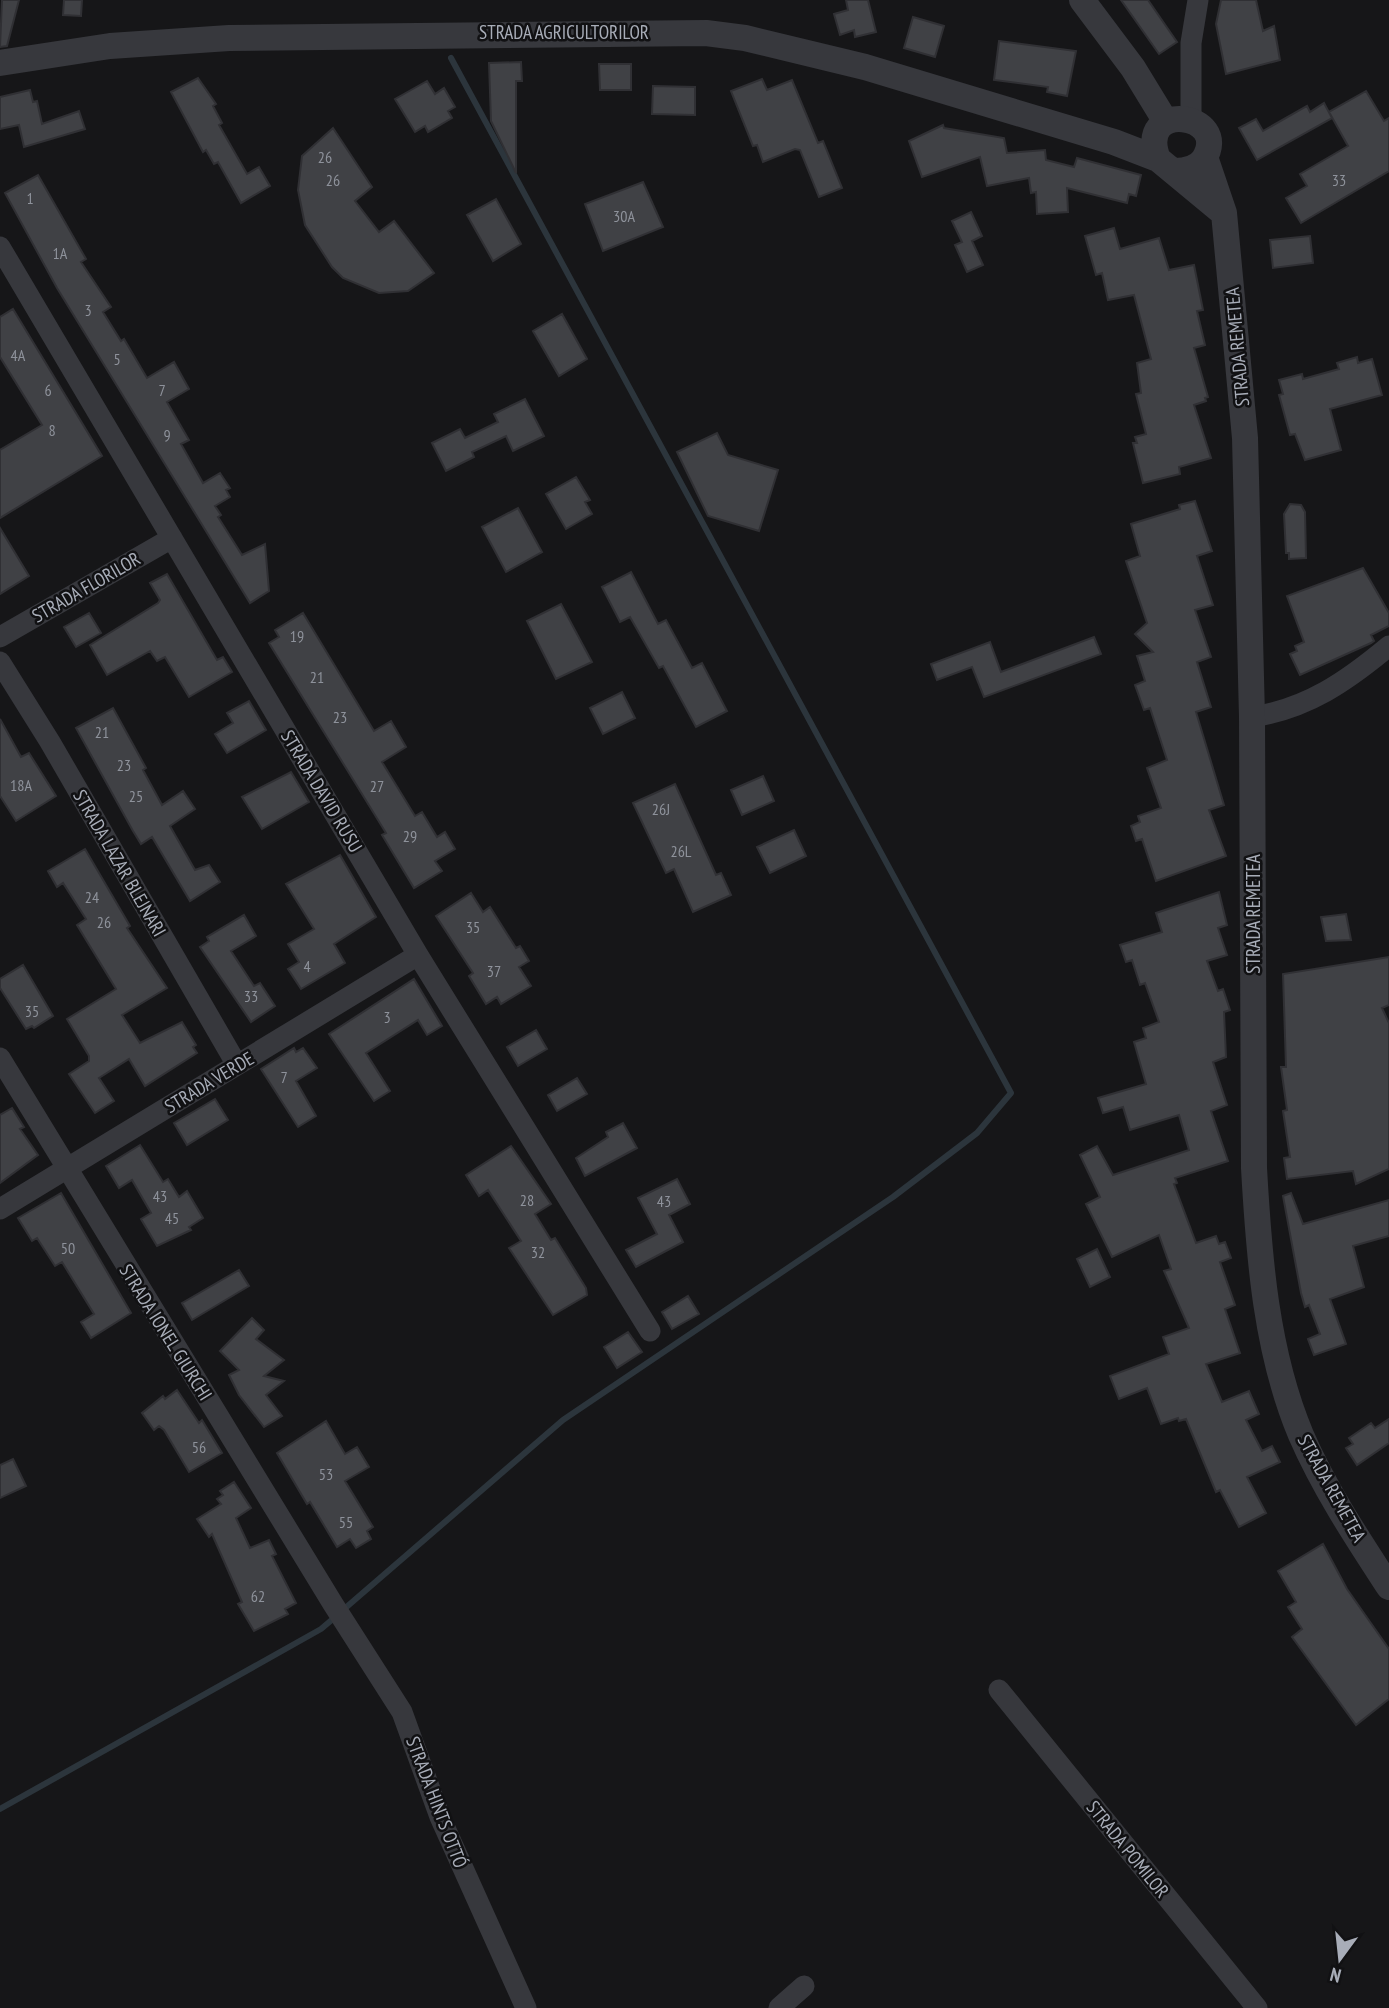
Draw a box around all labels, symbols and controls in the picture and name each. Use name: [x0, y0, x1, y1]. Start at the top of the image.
street label: STRADA AGRICULTORILOR: [479, 20, 649, 44]
house number: 26: [318, 147, 332, 167]
house number: 26: [326, 170, 340, 190]
house number: 33: [1332, 170, 1346, 190]
house number: 1: [26, 188, 34, 208]
house number: 30A: [613, 206, 635, 226]
house number: 1A: [53, 243, 68, 263]
street label: STRADA REMETEA: [1220, 286, 1254, 408]
house number: 3: [84, 300, 92, 320]
house number: 4A: [11, 345, 26, 365]
house number: 5: [113, 349, 121, 369]
house number: 6: [44, 380, 52, 400]
house number: 7: [158, 380, 166, 400]
house number: 8: [48, 420, 56, 440]
house number: 9: [163, 425, 171, 445]
street label: STRADA FLORILOR: [27, 546, 145, 628]
house number: 19: [290, 626, 304, 646]
house number: 21: [310, 667, 324, 687]
house number: 23: [333, 707, 347, 727]
house number: 21: [95, 722, 109, 742]
street label: STRADA DAVID RUSU: [276, 726, 368, 856]
house number: 23: [117, 755, 131, 775]
house number: 18A: [10, 775, 32, 795]
house number: 27: [370, 776, 384, 796]
street label: STRADA LAZAR BLEJNARI: [68, 785, 172, 941]
house number: 25: [129, 786, 143, 806]
house number: 26J: [652, 799, 670, 819]
house number: 29: [403, 826, 417, 846]
house number: 26L: [670, 841, 692, 861]
street label: STRADA REMETEA: [1241, 854, 1265, 974]
house number: 24: [85, 887, 99, 907]
house number: 26: [97, 912, 111, 932]
house number: 35: [466, 917, 480, 937]
house number: 4: [303, 956, 311, 976]
house number: 37: [487, 961, 501, 981]
house number: 33: [244, 986, 258, 1006]
house number: 35: [25, 1001, 39, 1021]
house number: 3: [383, 1007, 391, 1027]
street label: STRADA VERDE: [160, 1046, 258, 1118]
house number: 7: [280, 1067, 288, 1087]
house number: 43: [153, 1186, 167, 1206]
house number: 28: [520, 1190, 534, 1210]
house number: 43: [657, 1191, 671, 1211]
house number: 45: [165, 1208, 179, 1228]
house number: 50: [61, 1238, 75, 1258]
house number: 32: [531, 1242, 545, 1262]
street label: STRADA IONEL GIURCHI: [114, 1259, 218, 1405]
street label: STRADA REMETEA: [1293, 1430, 1371, 1546]
house number: 56: [192, 1437, 206, 1457]
house number: 53: [319, 1464, 333, 1484]
house number: 55: [339, 1512, 353, 1532]
house number: 62: [251, 1586, 265, 1606]
street label: STRADA HINTS OTTÓ: [401, 1733, 473, 1871]
street label: STRADA POMILOR: [1082, 1796, 1174, 1902]
north arrow: [1305, 1924, 1375, 1994]
text: N: [1328, 1963, 1344, 1988]

